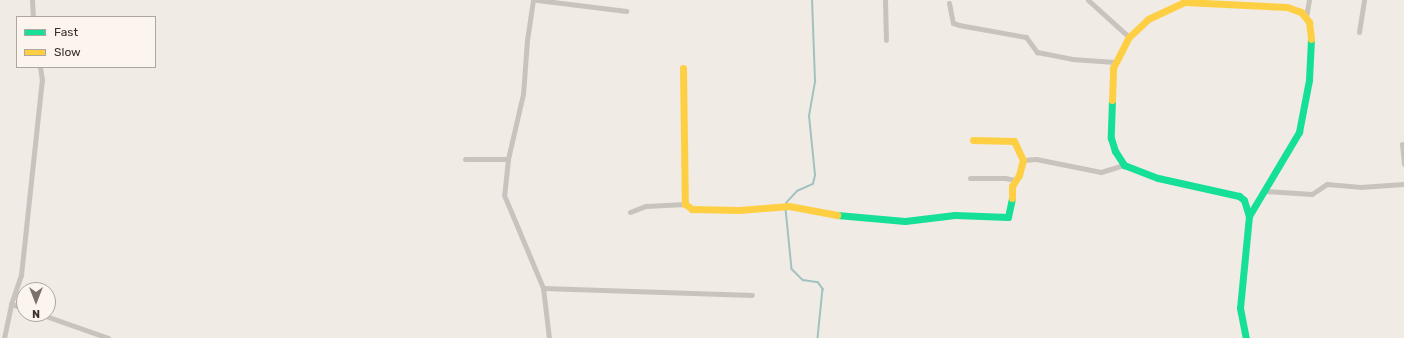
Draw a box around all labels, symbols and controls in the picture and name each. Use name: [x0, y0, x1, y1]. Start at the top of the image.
legend: [16, 16, 156, 68]
text: Fast: [54, 25, 78, 39]
text: Slow: [54, 45, 81, 59]
north arrow: [16, 282, 56, 322]
text: N: [32, 307, 40, 320]

